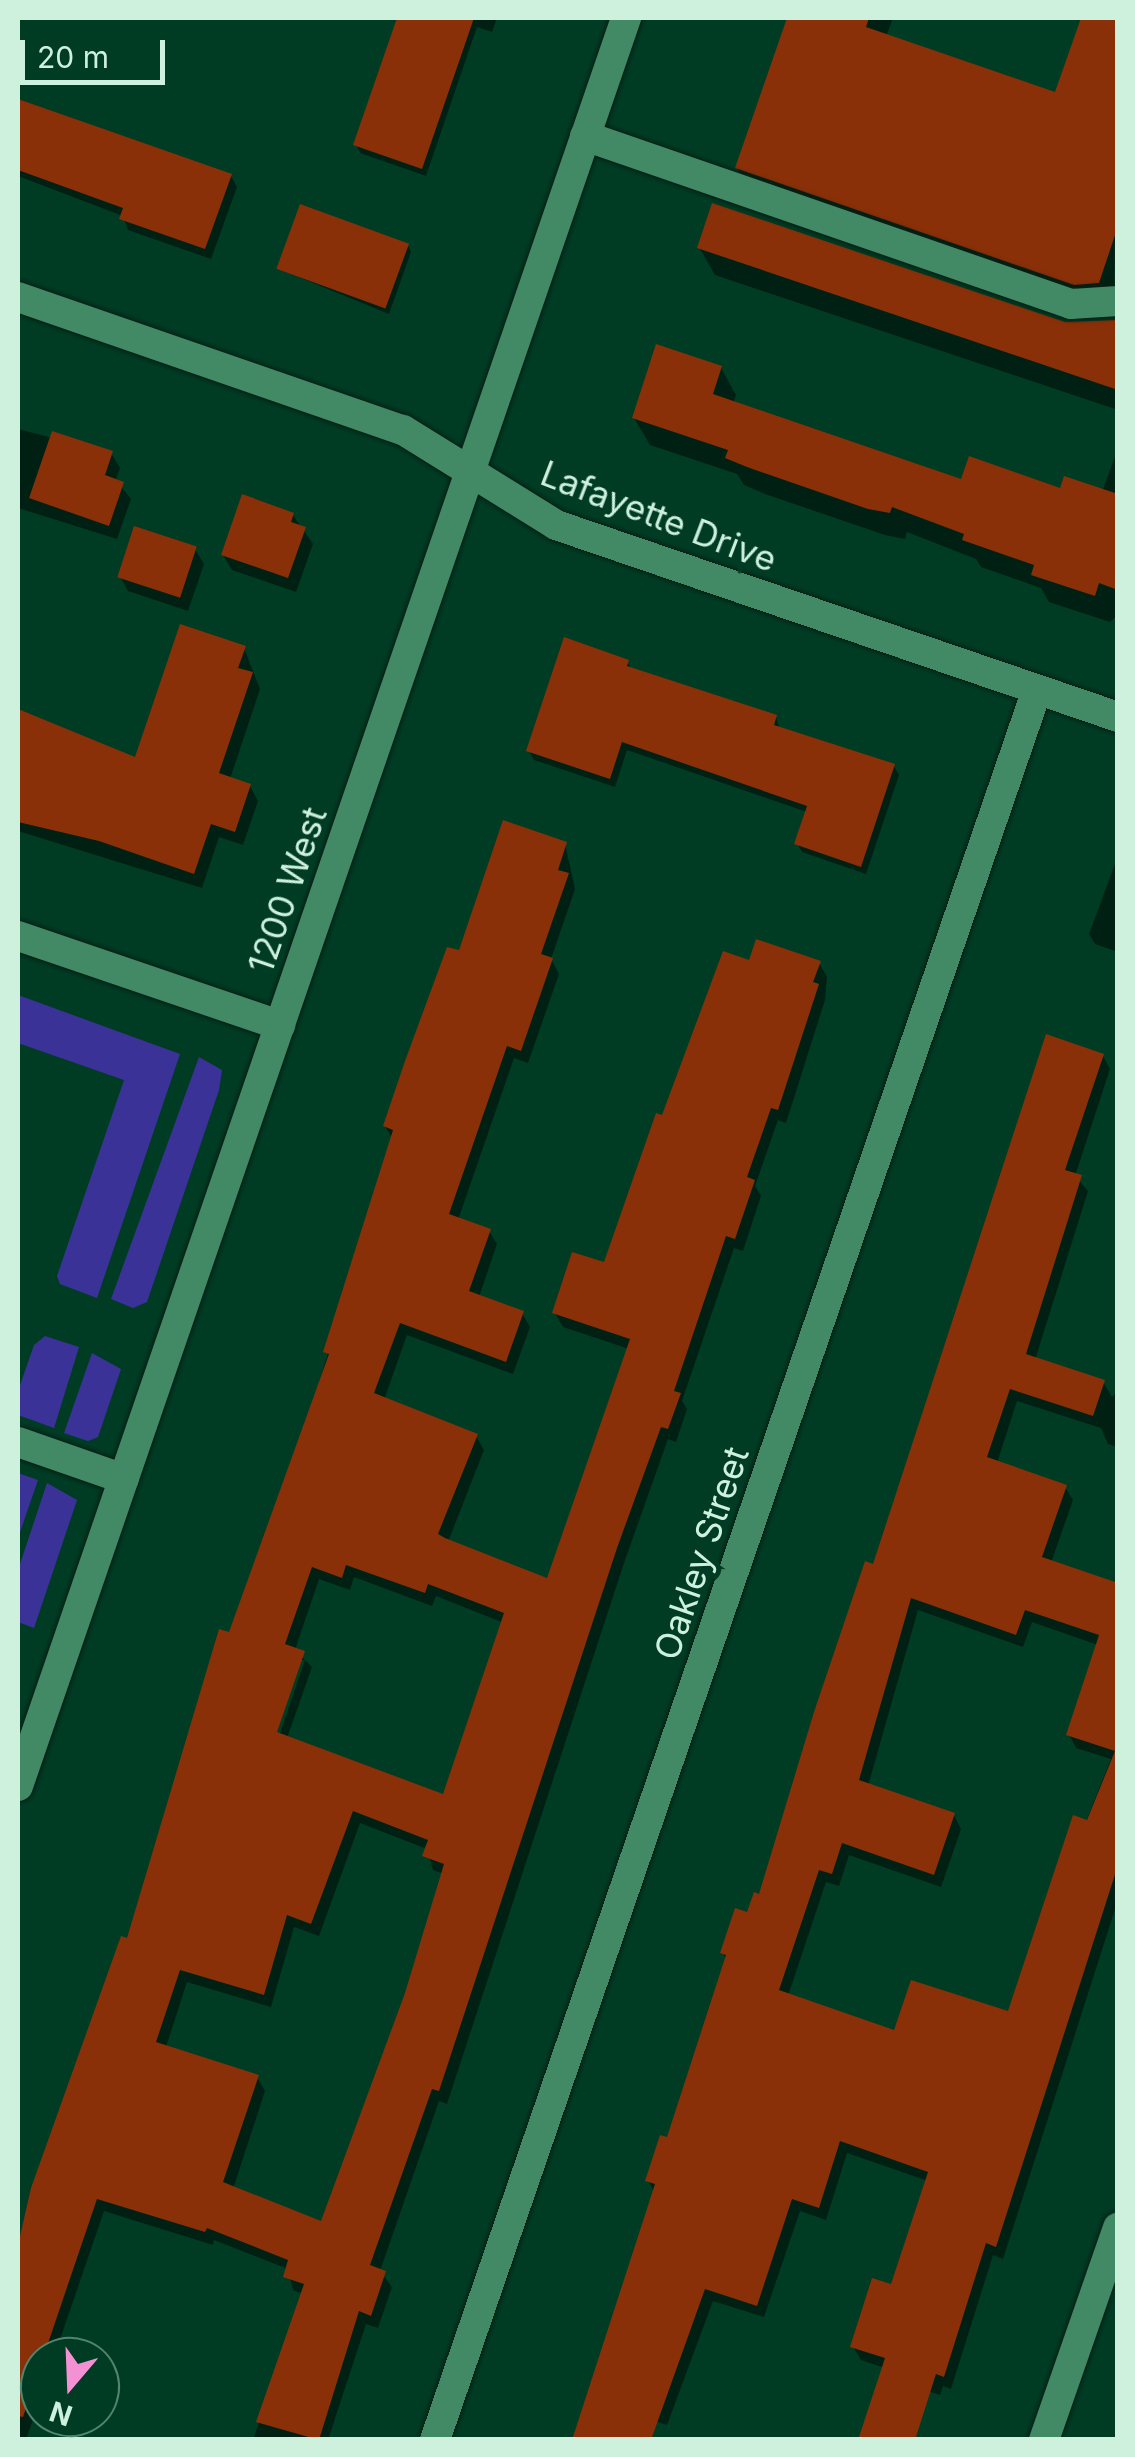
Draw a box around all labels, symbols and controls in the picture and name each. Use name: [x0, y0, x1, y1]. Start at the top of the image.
scale bar: [25, 20, 170, 82]
text: 20 m: [37, 39, 109, 75]
street label: Lafayette Drive: [535, 452, 783, 580]
street label: 1200 West: [239, 802, 335, 978]
street label: Oakley Street: [645, 1441, 757, 1665]
north arrow: [20, 2337, 120, 2437]
text: N: [45, 2394, 77, 2433]

